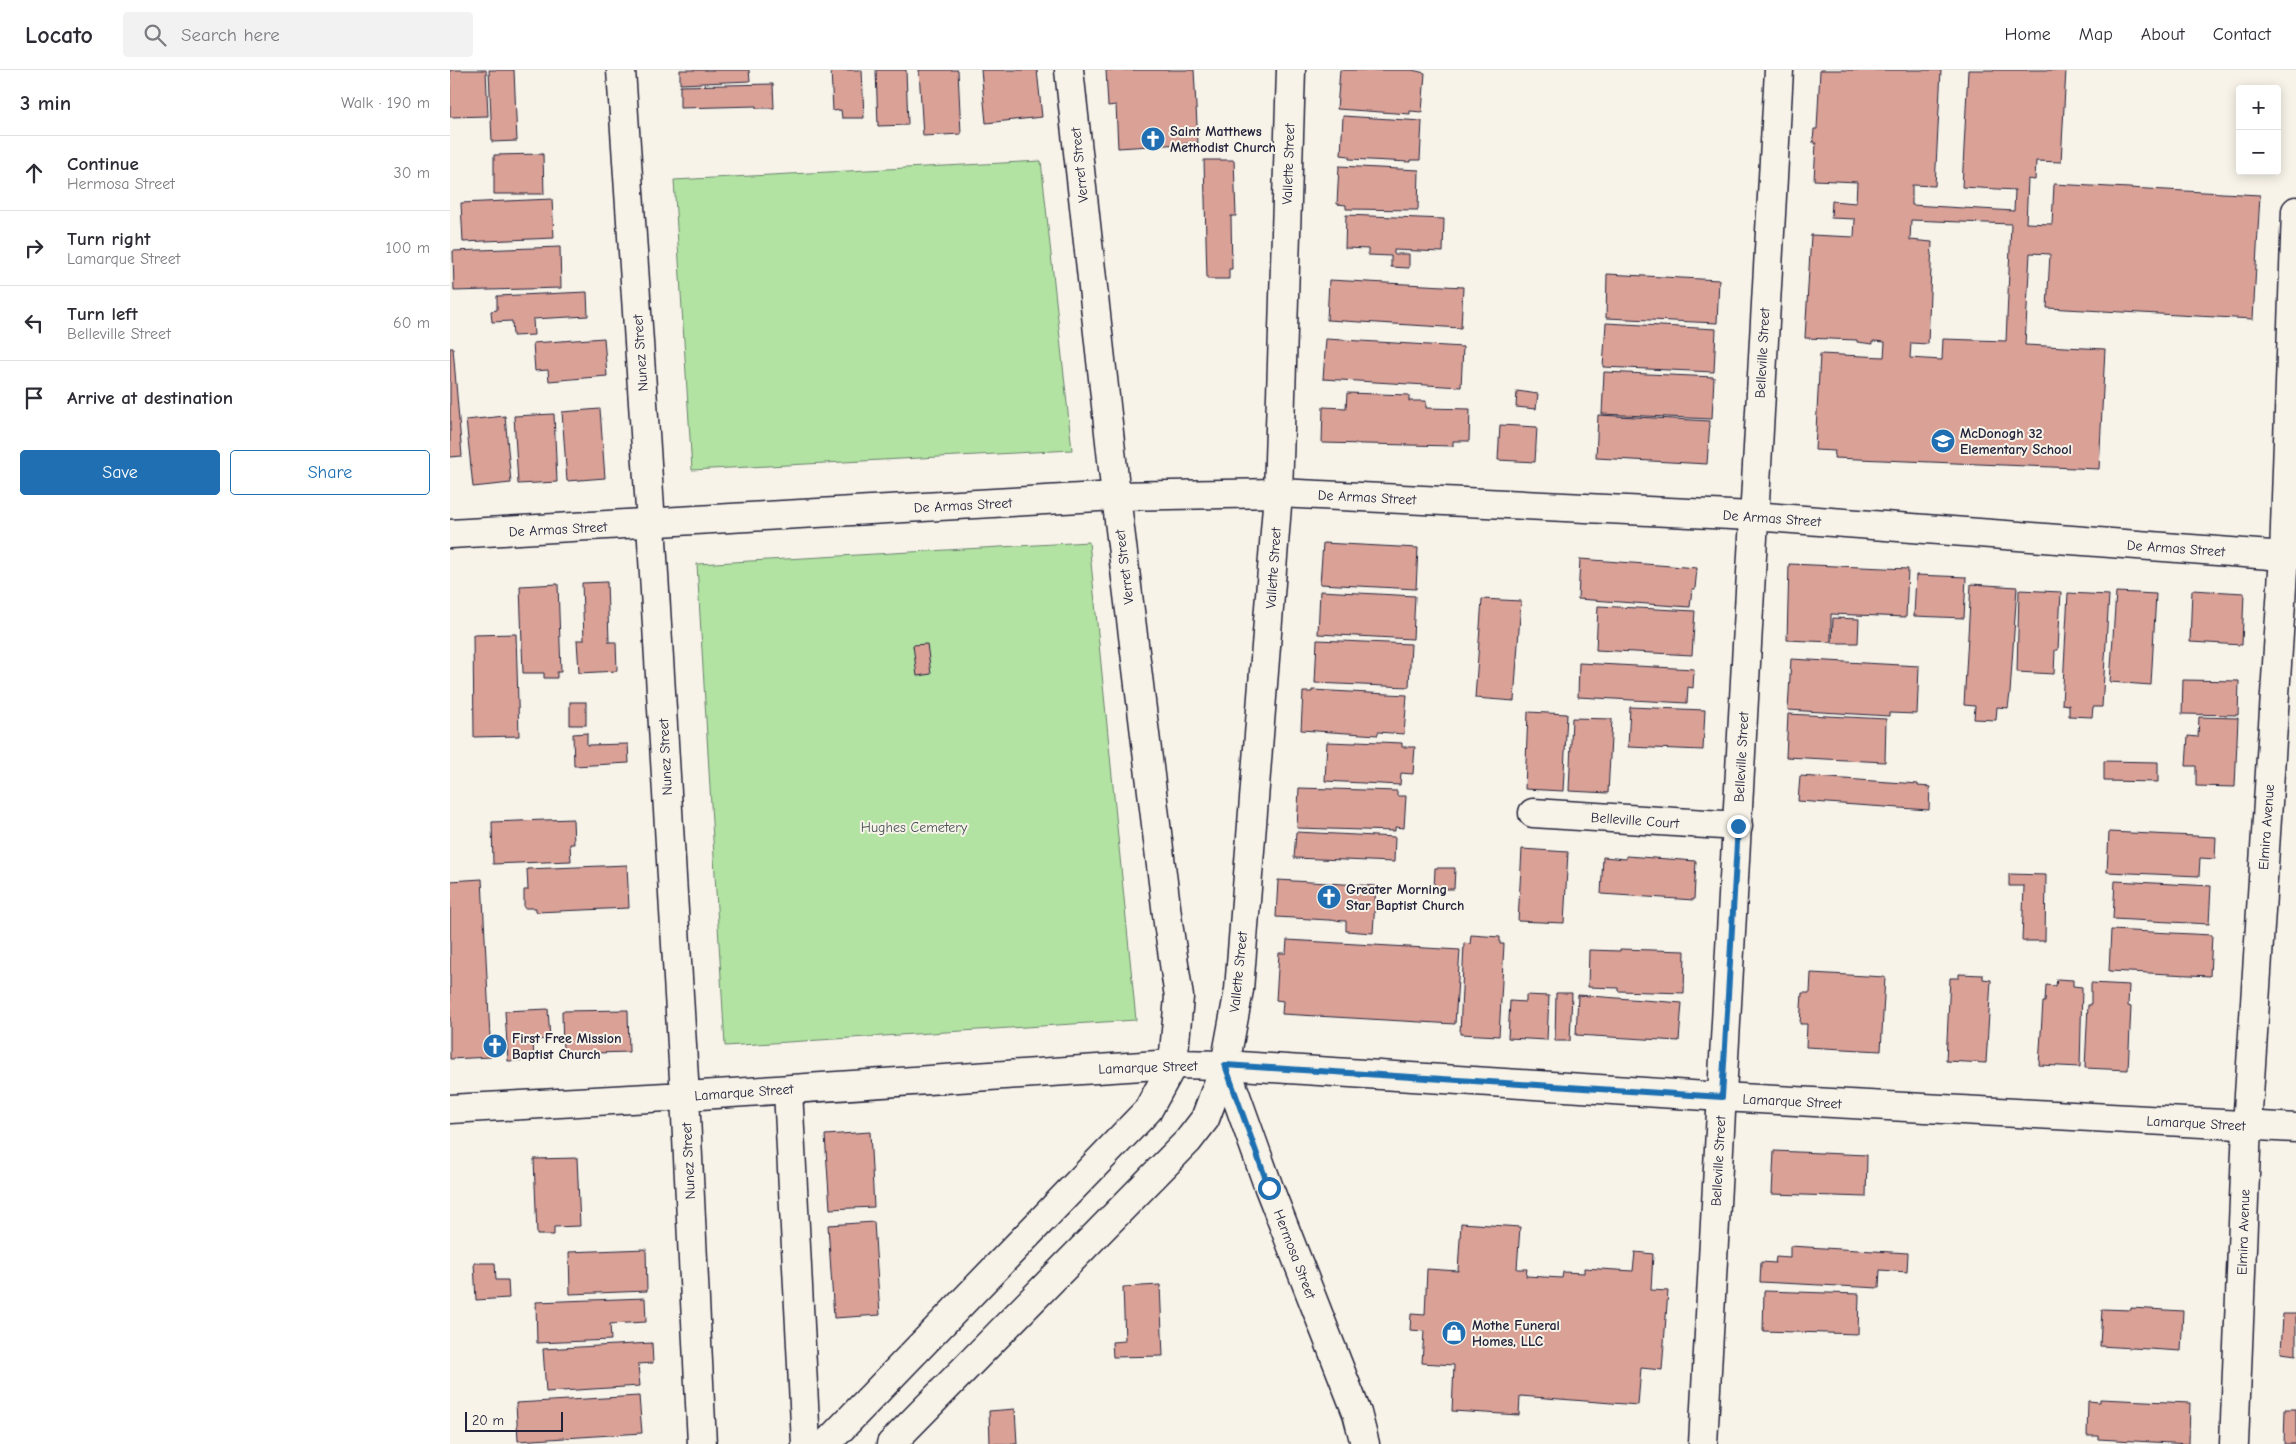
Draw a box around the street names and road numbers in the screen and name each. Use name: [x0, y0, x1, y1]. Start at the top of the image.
street label: Vallette Street: [1279, 122, 1298, 205]
street label: Verret Street: [1067, 126, 1092, 203]
street label: Belleville Street: [1752, 306, 1773, 399]
street label: Nunez Street: [629, 313, 652, 392]
street label: De Armas Street: [1317, 486, 1418, 509]
street label: De Armas Street: [913, 494, 1014, 517]
street label: De Armas Street: [1722, 507, 1823, 530]
street label: De Armas Street: [508, 518, 609, 541]
street label: Vallette Street: [1262, 526, 1285, 609]
street label: Verret Street: [1111, 528, 1138, 605]
street label: De Armas Street: [2126, 537, 2227, 560]
street label: Belleville Street: [1731, 710, 1752, 803]
street label: Nunez Street: [655, 717, 676, 796]
street label: Elmira Avenue: [2255, 783, 2278, 871]
street label: Belleville Court: [1590, 809, 1681, 832]
street label: Vallette Street: [1226, 930, 1251, 1013]
street label: Lamarque Street: [1098, 1057, 1199, 1078]
street label: Lamarque Street: [694, 1080, 795, 1104]
street label: Lamarque Street: [1742, 1090, 1843, 1113]
street label: Lamarque Street: [2146, 1112, 2247, 1135]
street label: Belleville Street: [1708, 1114, 1729, 1207]
street label: Nunez Street: [678, 1121, 699, 1200]
street label: Elmira Avenue: [2234, 1189, 2253, 1275]
street label: Hermosa Street: [1270, 1207, 1320, 1302]

